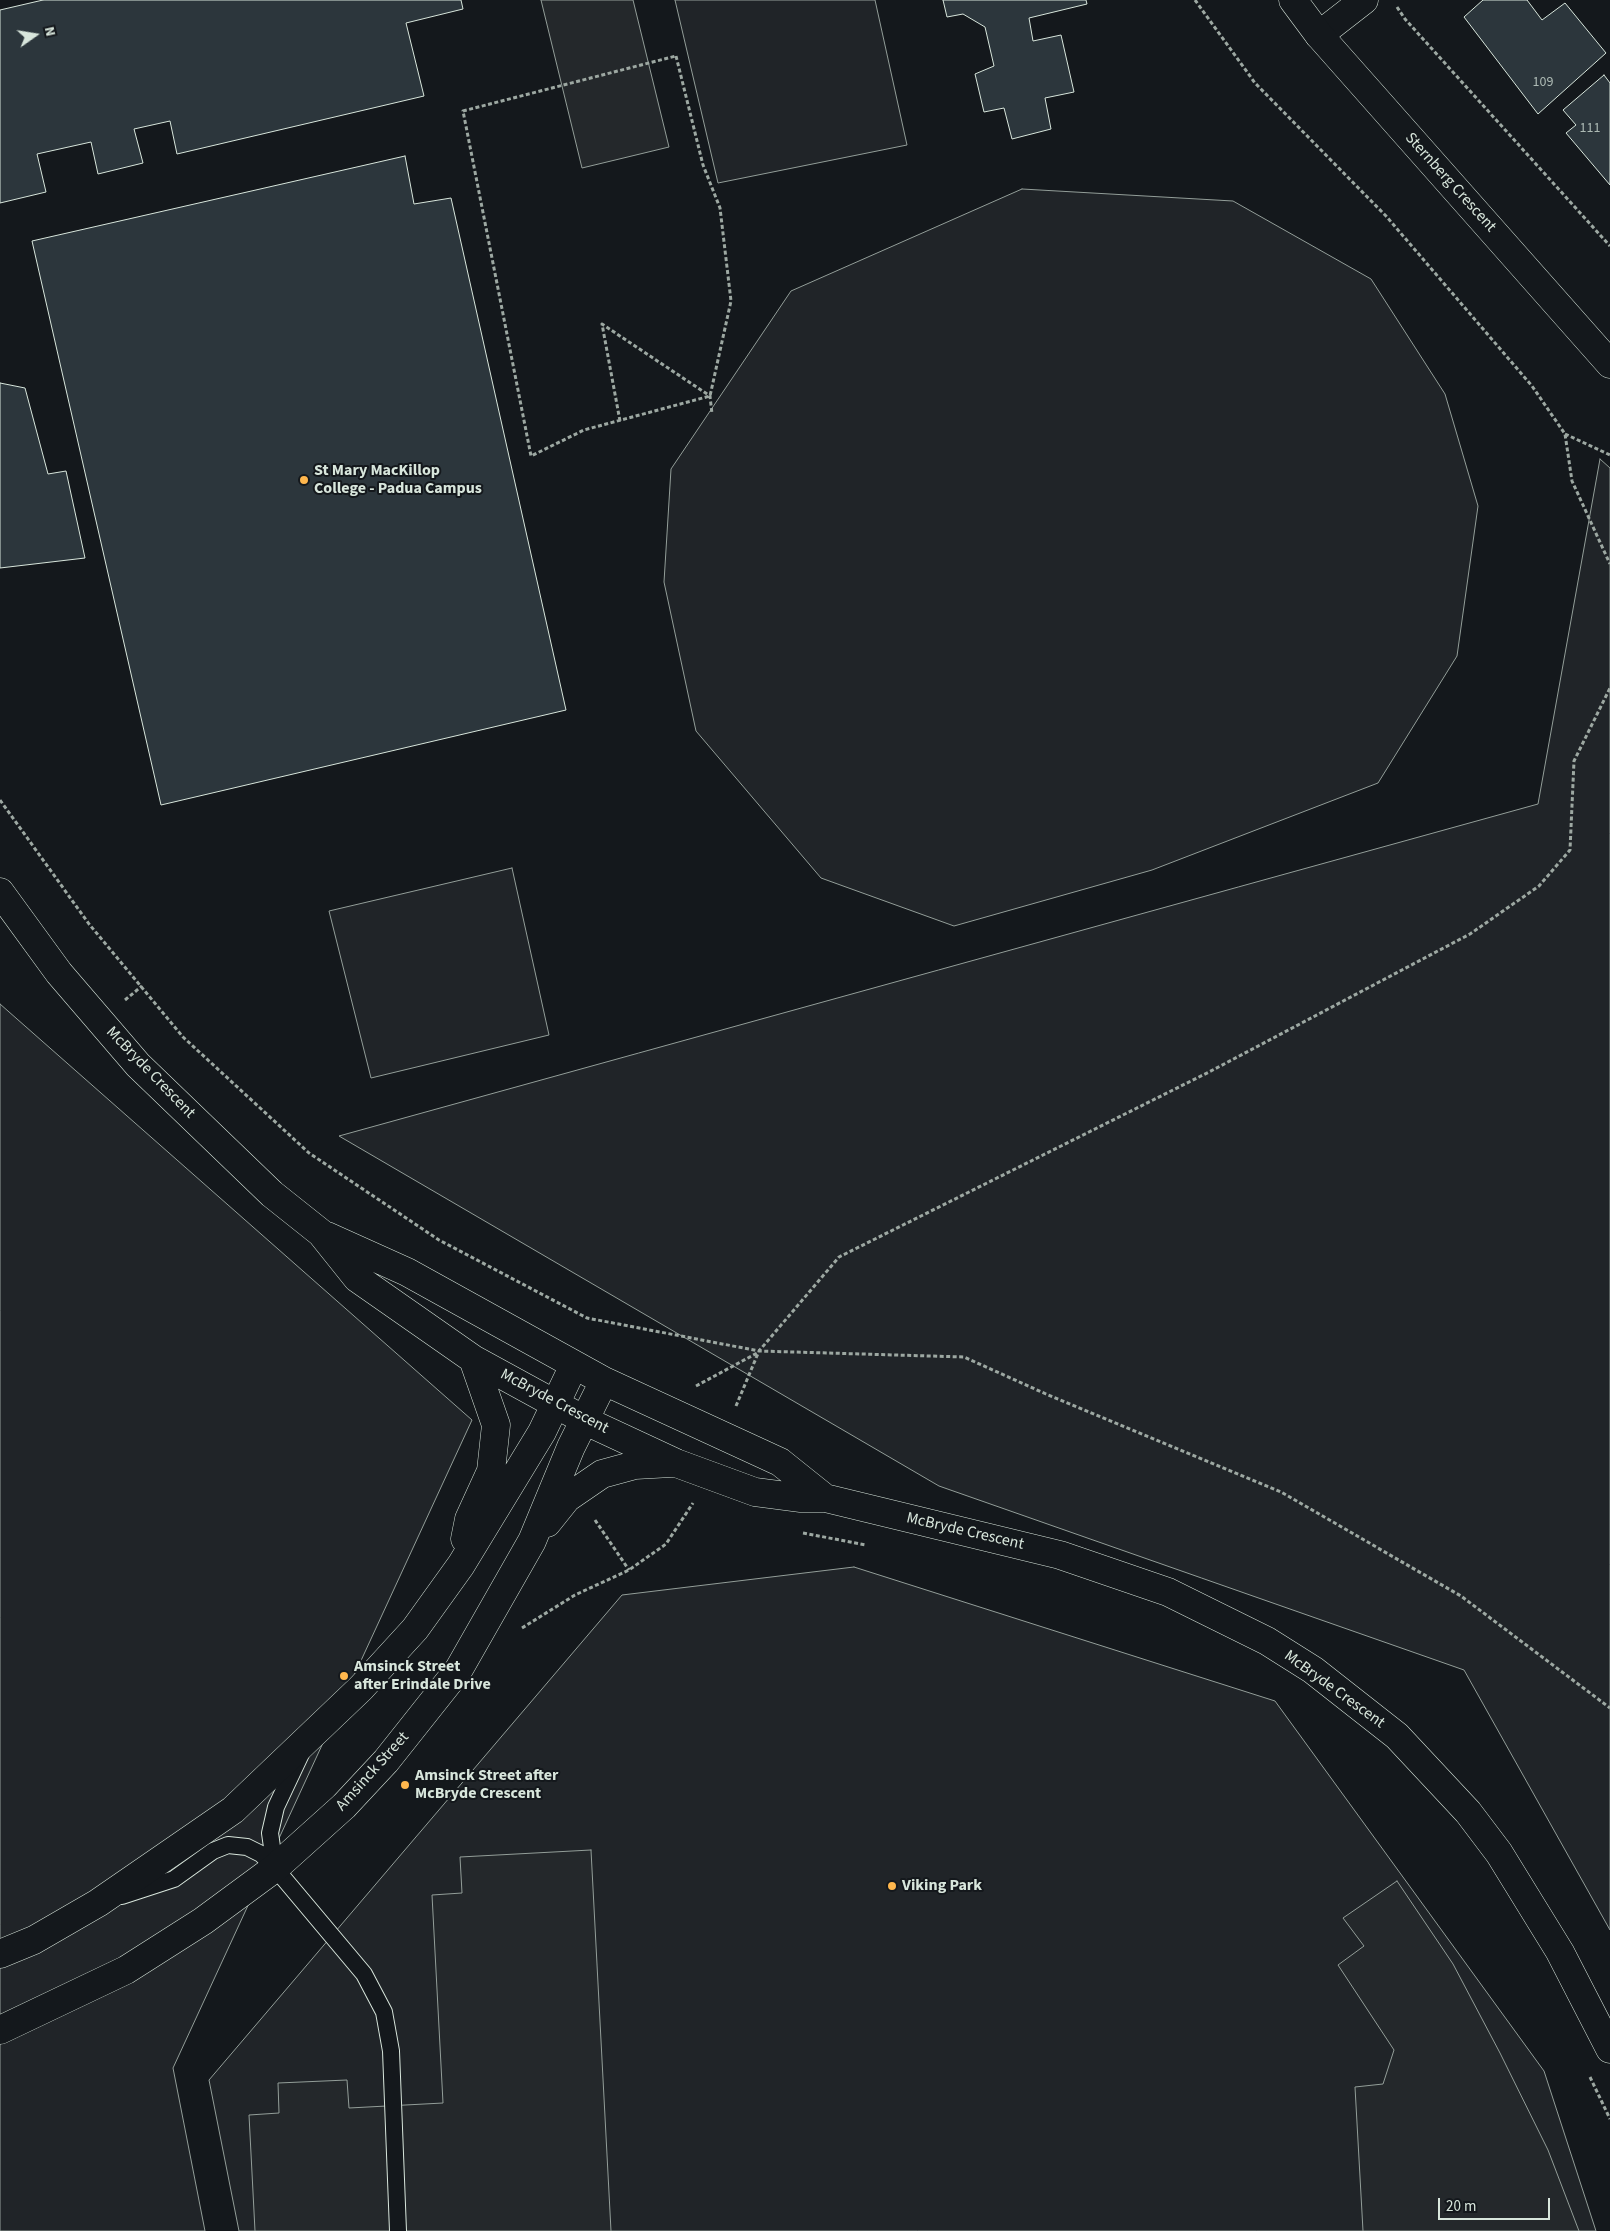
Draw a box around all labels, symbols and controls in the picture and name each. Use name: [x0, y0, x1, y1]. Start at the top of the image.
north arrow: [10, 10, 60, 60]
text: N: [39, 25, 60, 38]
house number: 109: [1533, 75, 1553, 91]
house number: 111: [1580, 121, 1600, 137]
street label: Sternberg Crescent: [1400, 129, 1500, 237]
place label: St Mary MacKillop College - Padua Campus: [314, 461, 482, 499]
marker: St Mary MacKillop College - Padua Campus: [298, 474, 310, 486]
street label: McBryde Crescent: [101, 1023, 199, 1123]
street label: McBryde Crescent: [497, 1365, 611, 1439]
street label: McBryde Crescent: [904, 1509, 1026, 1555]
street label: McBryde Crescent: [1280, 1647, 1388, 1733]
place label: Amsinck Street after Erindale Drive: [354, 1657, 491, 1695]
marker: Amsinck Street after Erindale Drive: [338, 1670, 350, 1682]
street label: Amsinck Street: [332, 1728, 414, 1816]
place label: Amsinck Street after McBryde Crescent: [415, 1766, 558, 1804]
marker: Amsinck Street after McBryde Crescent: [399, 1779, 411, 1791]
place label: Viking Park: [902, 1876, 982, 1896]
marker: Viking Park: [886, 1880, 898, 1892]
scale bar: [1440, 2188, 1552, 2220]
text: 20 m: [1446, 2196, 1476, 2217]

